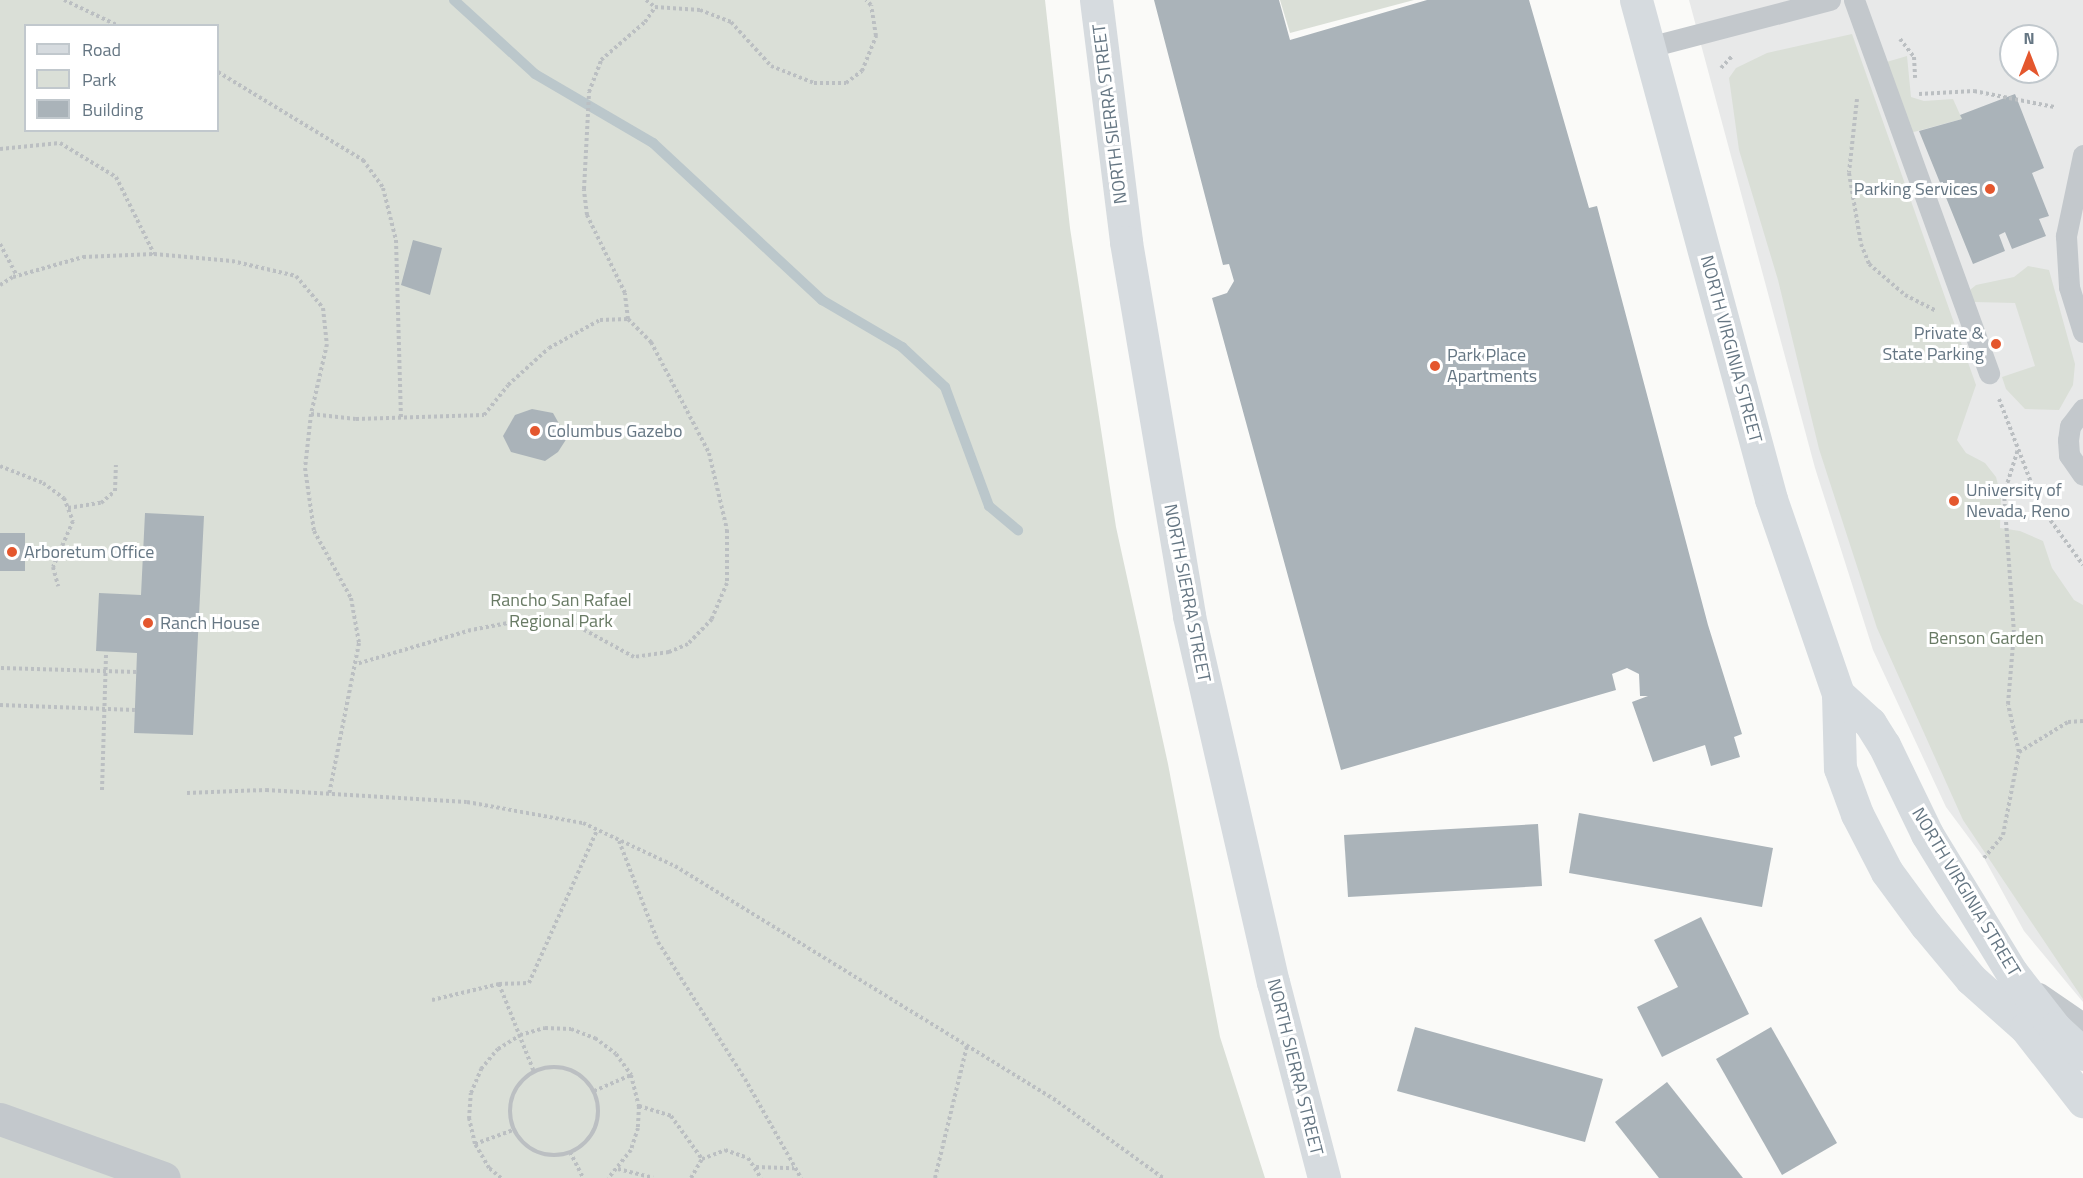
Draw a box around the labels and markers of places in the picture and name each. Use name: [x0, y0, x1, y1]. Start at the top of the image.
place label: Parking Services: [1854, 178, 1978, 200]
marker: Parking Services: [1983, 182, 1997, 196]
place label: Private & State Parking: [1882, 323, 1984, 366]
marker: Private & State Parking: [1989, 337, 2003, 351]
place label: Park Place Apartments: [1447, 345, 1537, 388]
marker: Park Place Apartments: [1428, 359, 1442, 373]
place label: Columbus Gazebo: [547, 420, 683, 442]
marker: Columbus Gazebo: [528, 424, 542, 438]
place label: University of Nevada, Reno: [1966, 480, 2070, 522]
marker: University of Nevada, Reno: [1947, 494, 1961, 508]
place label: Arboretum Office: [24, 541, 154, 563]
marker: Arboretum Office: [5, 545, 19, 559]
place label: Ranch House: [160, 612, 260, 634]
marker: Ranch House: [141, 616, 155, 630]

